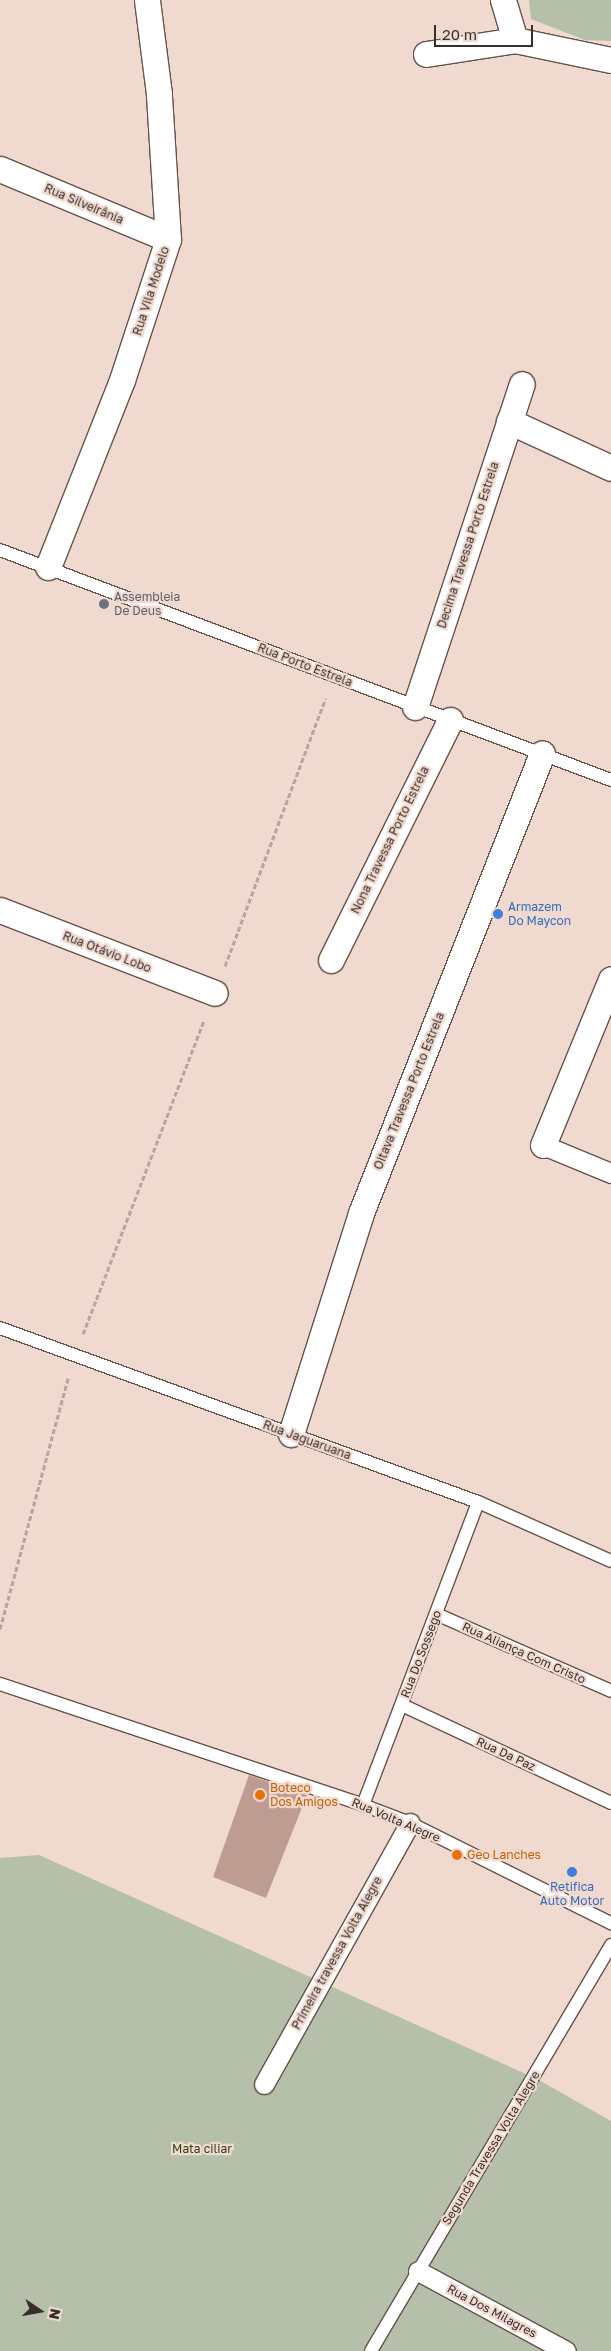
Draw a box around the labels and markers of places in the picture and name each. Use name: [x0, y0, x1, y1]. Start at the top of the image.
place label: Assembleia De Deus: [114, 590, 180, 618]
marker: Assembleia De Deus: [98, 598, 110, 610]
place label: Armazem Do Maycon: [508, 900, 571, 928]
marker: Armazem Do Maycon: [492, 908, 504, 920]
place label: Boteco Dos Amigos: [270, 1781, 338, 1809]
marker: Boteco Dos Amigos: [254, 1789, 266, 1801]
place label: Geo Lanches: [467, 1848, 541, 1862]
marker: Geo Lanches: [451, 1849, 463, 1861]
marker: Retifica Auto Motor: [566, 1866, 578, 1878]
place label: Retifica Auto Motor: [540, 1880, 604, 1908]

